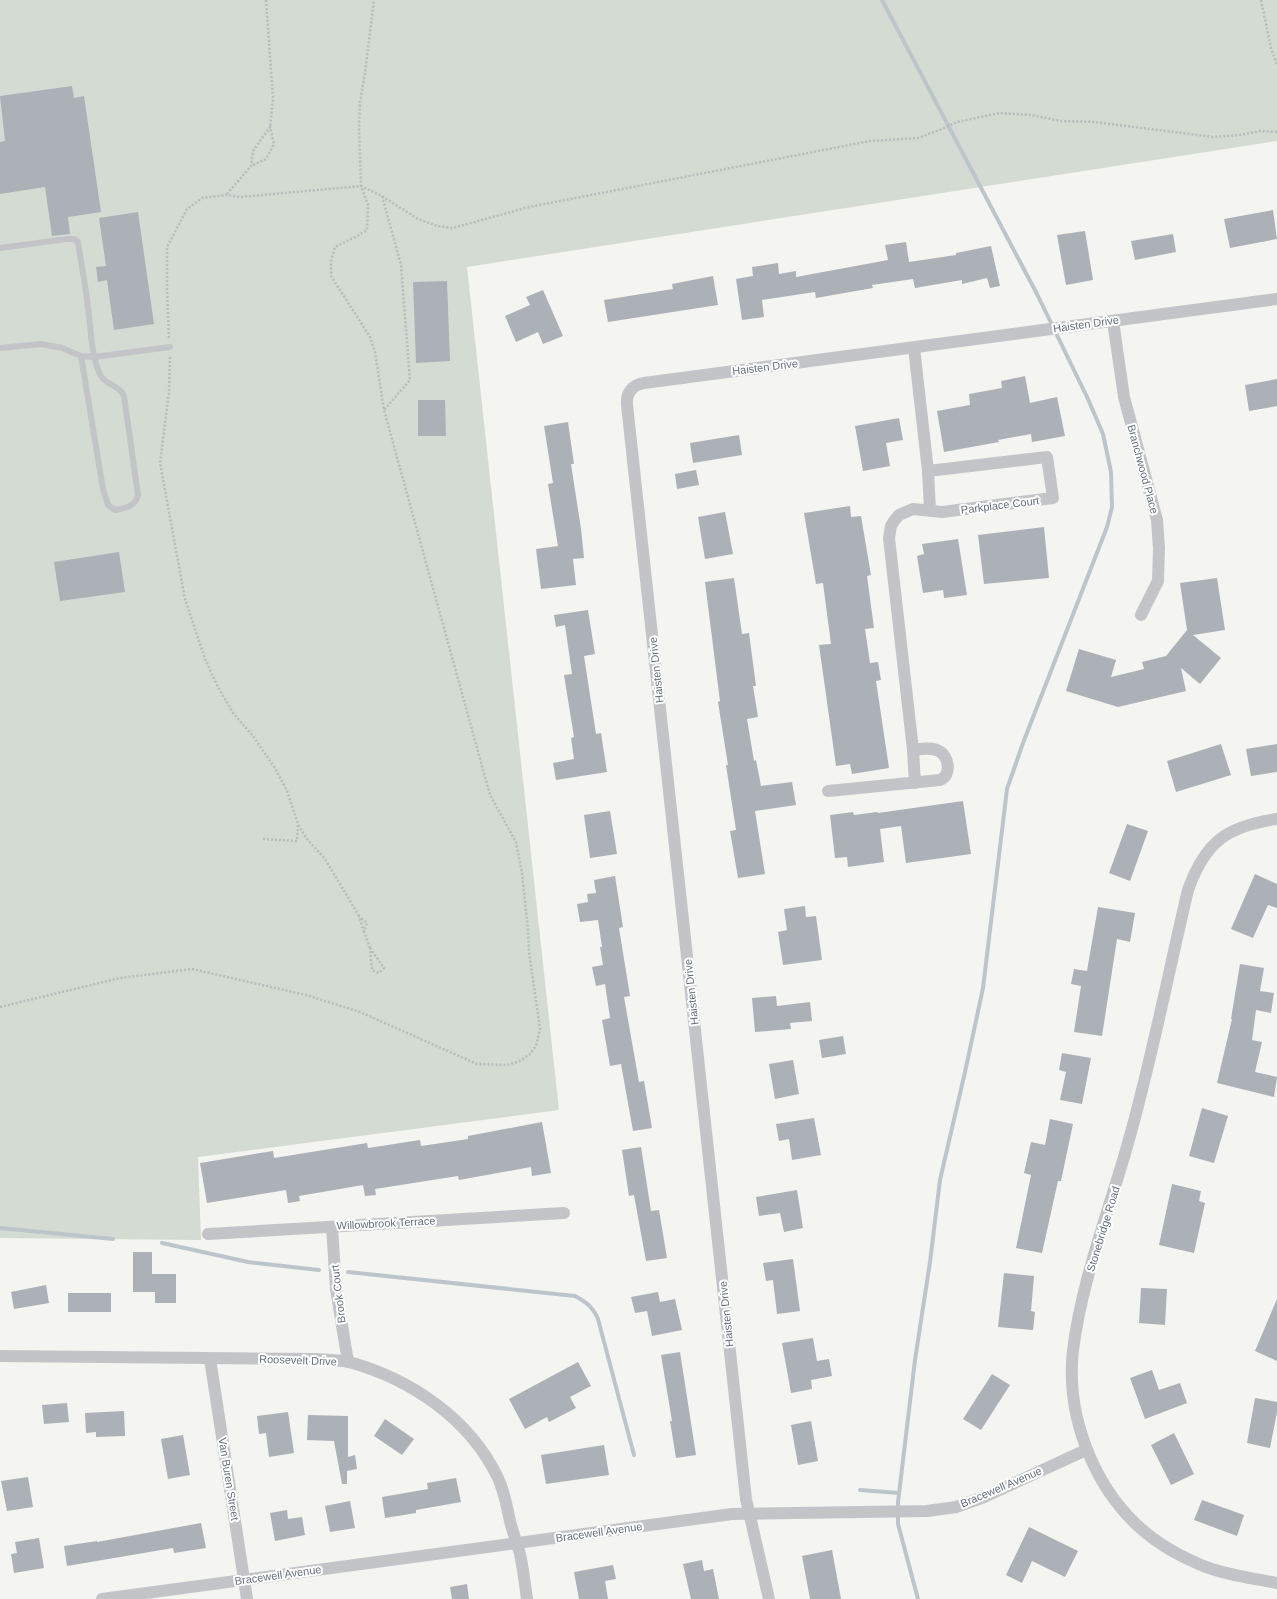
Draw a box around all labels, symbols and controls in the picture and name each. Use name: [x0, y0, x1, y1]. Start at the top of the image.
street label: Haisten Drive: [1052, 313, 1120, 335]
street label: Haisten Drive: [731, 357, 799, 377]
street label: Branchwood Place: [1125, 423, 1161, 515]
street label: Parkplace Court: [960, 494, 1040, 516]
street label: Haisten Drive: [647, 637, 665, 703]
street label: Haisten Drive: [682, 959, 700, 1025]
street label: Stonebridge Road: [1084, 1185, 1122, 1273]
street label: Willowbrook Terrace: [336, 1214, 436, 1232]
street label: Brook Court: [328, 1264, 348, 1324]
street label: Haisten Drive: [717, 1281, 735, 1347]
street label: Roosevelt Drive: [259, 1353, 337, 1367]
street label: Van Buren Street: [217, 1437, 241, 1521]
street label: Bracewell Avenue: [958, 1464, 1044, 1510]
street label: Bracewell Avenue: [555, 1520, 643, 1544]
street label: Bracewell Avenue: [234, 1563, 322, 1587]

